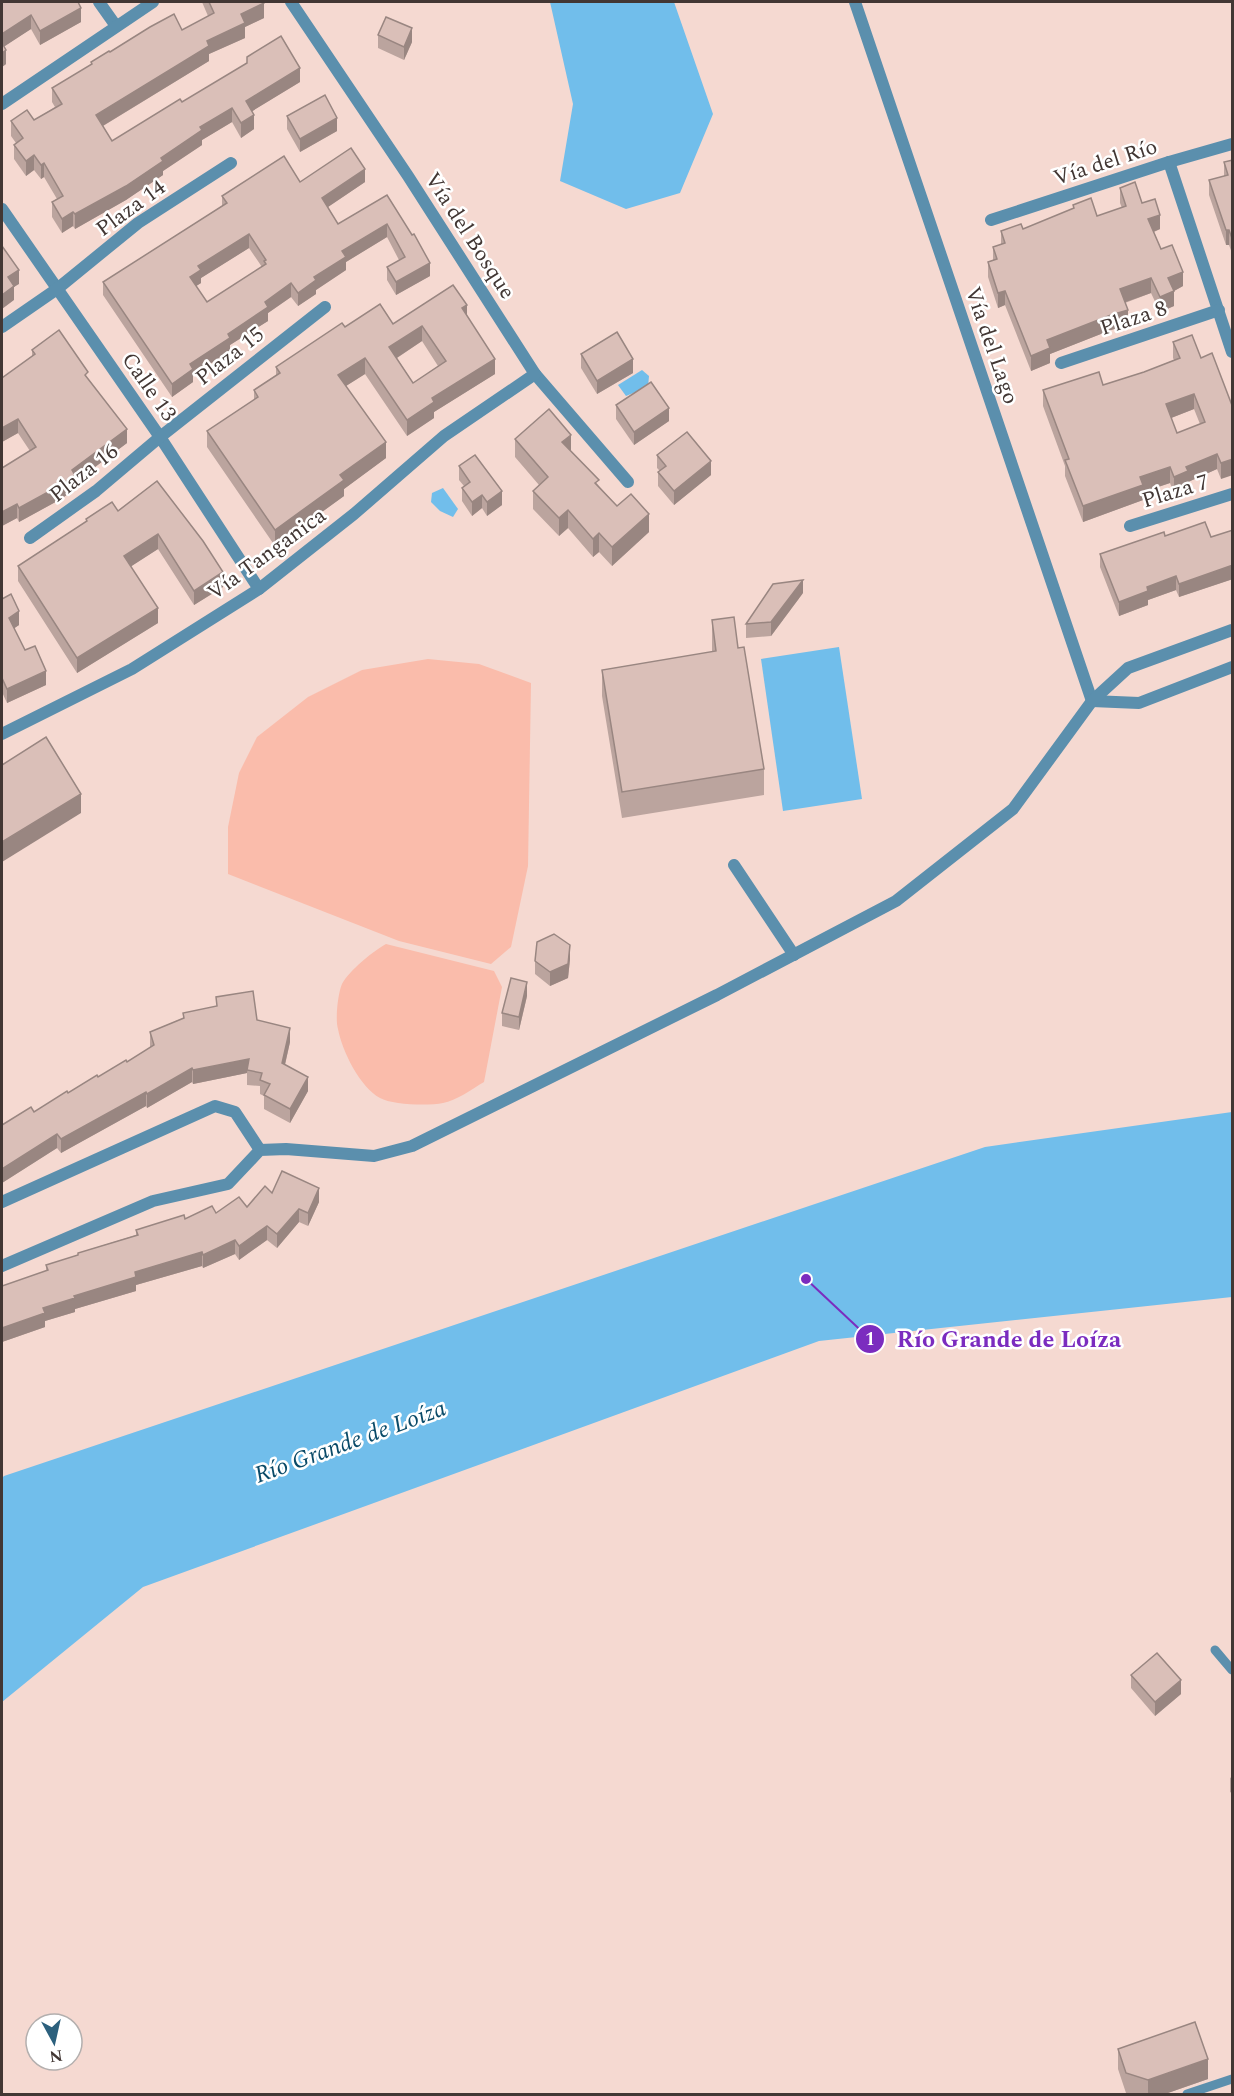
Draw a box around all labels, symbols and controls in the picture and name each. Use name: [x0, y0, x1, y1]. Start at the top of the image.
street label: Vía del Río: [1049, 130, 1162, 195]
street label: Vía del Bosque: [416, 166, 523, 306]
street label: Plaza 14: [89, 171, 173, 245]
street label: Vía del Lago: [956, 282, 1027, 409]
street label: Plaza 8: [1096, 292, 1171, 345]
street label: Plaza 15: [188, 319, 272, 394]
street label: Calle 13: [113, 346, 185, 428]
street label: Plaza 16: [42, 436, 126, 511]
street label: Plaza 7: [1138, 466, 1213, 517]
street label: Vía Tanganica: [200, 500, 334, 609]
callout: Río Grande de Loíza: [855, 1318, 1134, 1360]
text: Río Grande de Loíza: [897, 1322, 1122, 1358]
text: 1: [865, 1326, 875, 1353]
water label: Río Grande de Loíza: [250, 1391, 451, 1493]
north arrow: [24, 2012, 84, 2072]
text: N: [48, 2043, 64, 2069]

